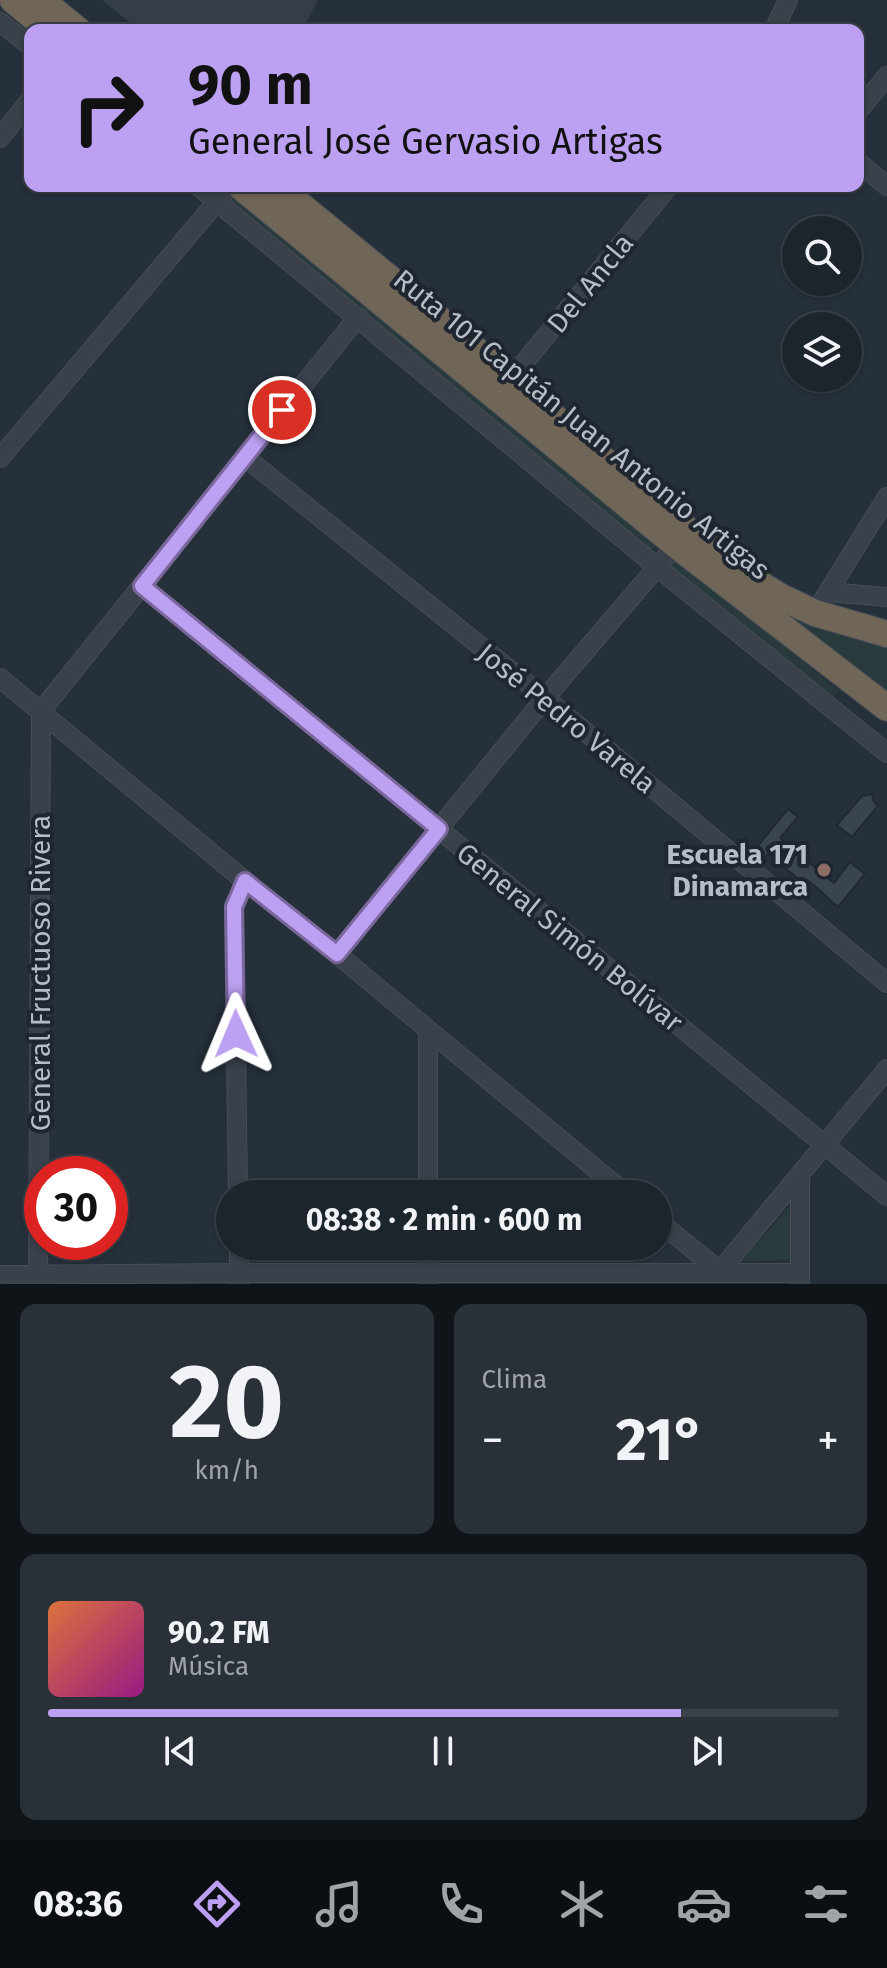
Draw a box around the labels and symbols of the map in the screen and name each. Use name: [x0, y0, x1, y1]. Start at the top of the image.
street label: Del Ancla: [540, 227, 640, 340]
street label: Ruta 101 Capitán Juan Antonio Artigas: [387, 262, 776, 586]
pin: [248, 376, 316, 444]
street label: José Pedro Varela: [471, 636, 663, 800]
street label: General Fructuoso Rivera: [24, 815, 57, 1131]
street label: General Simón Bolívar: [450, 836, 689, 1039]
place label: Escuela 171 Dinamarca: [666, 838, 808, 903]
marker: Escuela 171 Dinamarca: [815, 861, 833, 879]
position arrow: [194, 992, 278, 1076]
speed limit sign: 30: [24, 1156, 128, 1260]

